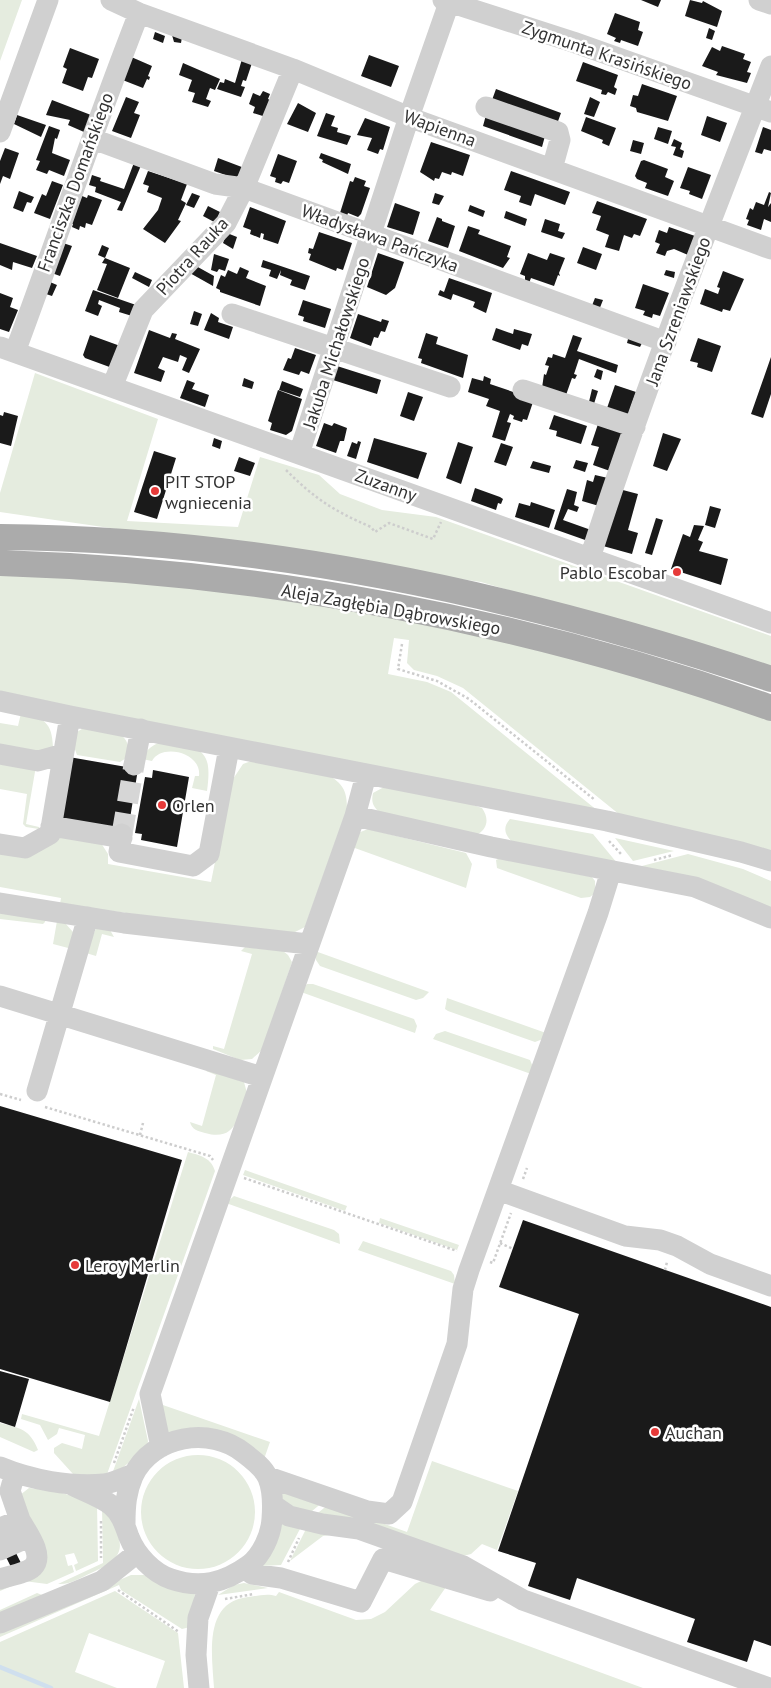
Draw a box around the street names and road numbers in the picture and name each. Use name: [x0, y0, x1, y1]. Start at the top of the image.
street label: Zygmunta Krasińskiego: [519, 15, 695, 95]
street label: Franciszka Domańskiego: [32, 89, 118, 275]
street label: Wapienna: [401, 104, 479, 152]
street label: Władysława Pańczyka: [298, 199, 462, 277]
street label: Piotra Rauka: [151, 212, 233, 300]
street label: Jana Szreniawskiego: [640, 233, 716, 390]
street label: Jakuba Michałowskiego: [297, 254, 375, 433]
street label: Zuzanny: [352, 463, 421, 507]
street label: Aleja Zagłębia Dąbrowskiego: [280, 578, 502, 640]

